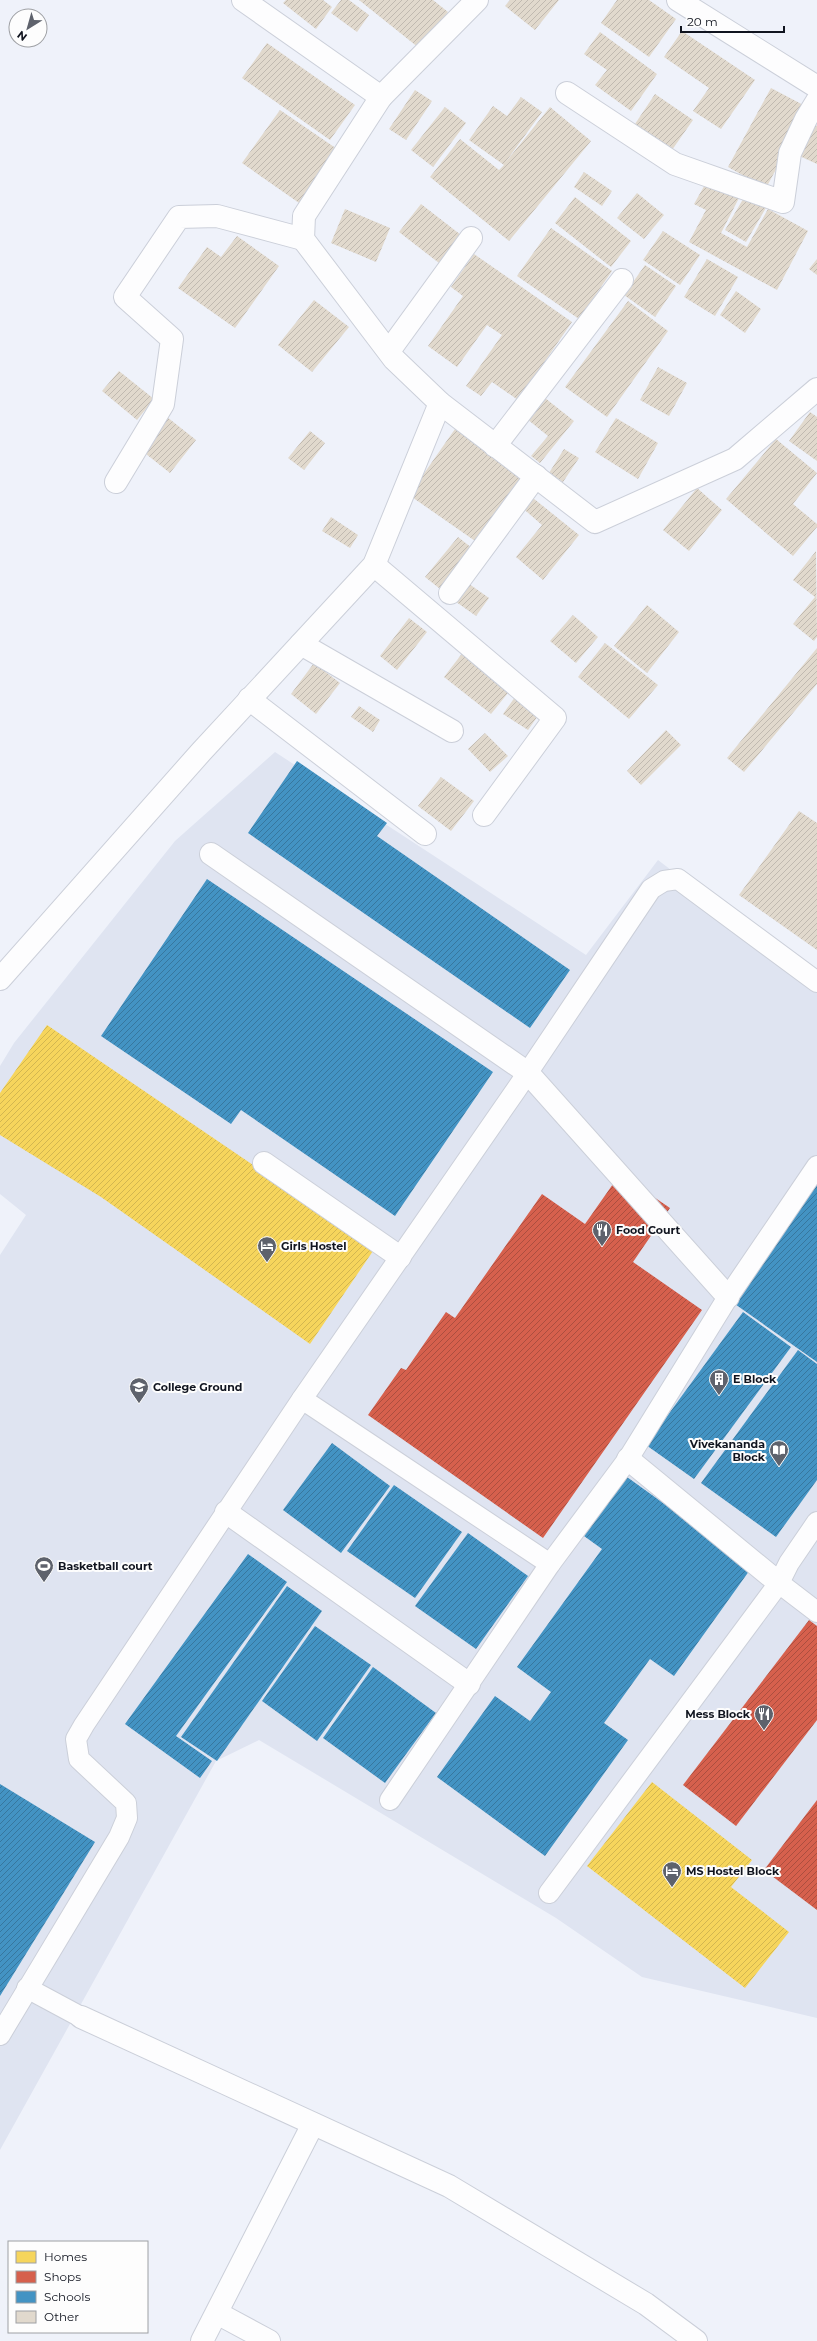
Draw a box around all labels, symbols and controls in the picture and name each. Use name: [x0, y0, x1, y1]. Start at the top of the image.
north arrow: [8, 8, 48, 48]
scale bar: [681, 8, 784, 34]
text: 20 m: [687, 14, 718, 29]
text: N: [14, 28, 30, 44]
restaurant icon: Food Court: [591, 1219, 613, 1247]
place label: Food Court: [616, 1223, 680, 1237]
hotel icon: Girls Hostel: [256, 1235, 278, 1263]
place label: Girls Hostel: [281, 1239, 347, 1253]
building icon: E Block: [708, 1368, 730, 1396]
place label: E Block: [733, 1372, 777, 1386]
school or university icon: College Ground: [128, 1376, 150, 1404]
place label: College Ground: [153, 1380, 242, 1394]
place label: Vivekananda Block: [689, 1437, 766, 1464]
library icon: Vivekananda Block: [768, 1439, 790, 1467]
sports icon: Basketball court: [33, 1555, 55, 1583]
place label: Basketball court: [58, 1559, 153, 1573]
restaurant icon: Mess Block: [753, 1703, 775, 1731]
place label: Mess Block: [685, 1707, 751, 1721]
hotel icon: MS Hostel Block: [661, 1860, 683, 1888]
place label: MS Hostel Block: [686, 1864, 780, 1878]
legend: [8, 2241, 148, 2333]
text: Homes: [44, 2249, 87, 2264]
text: Shops: [44, 2269, 81, 2284]
text: Schools: [44, 2289, 90, 2304]
text: Other: [44, 2309, 79, 2324]

